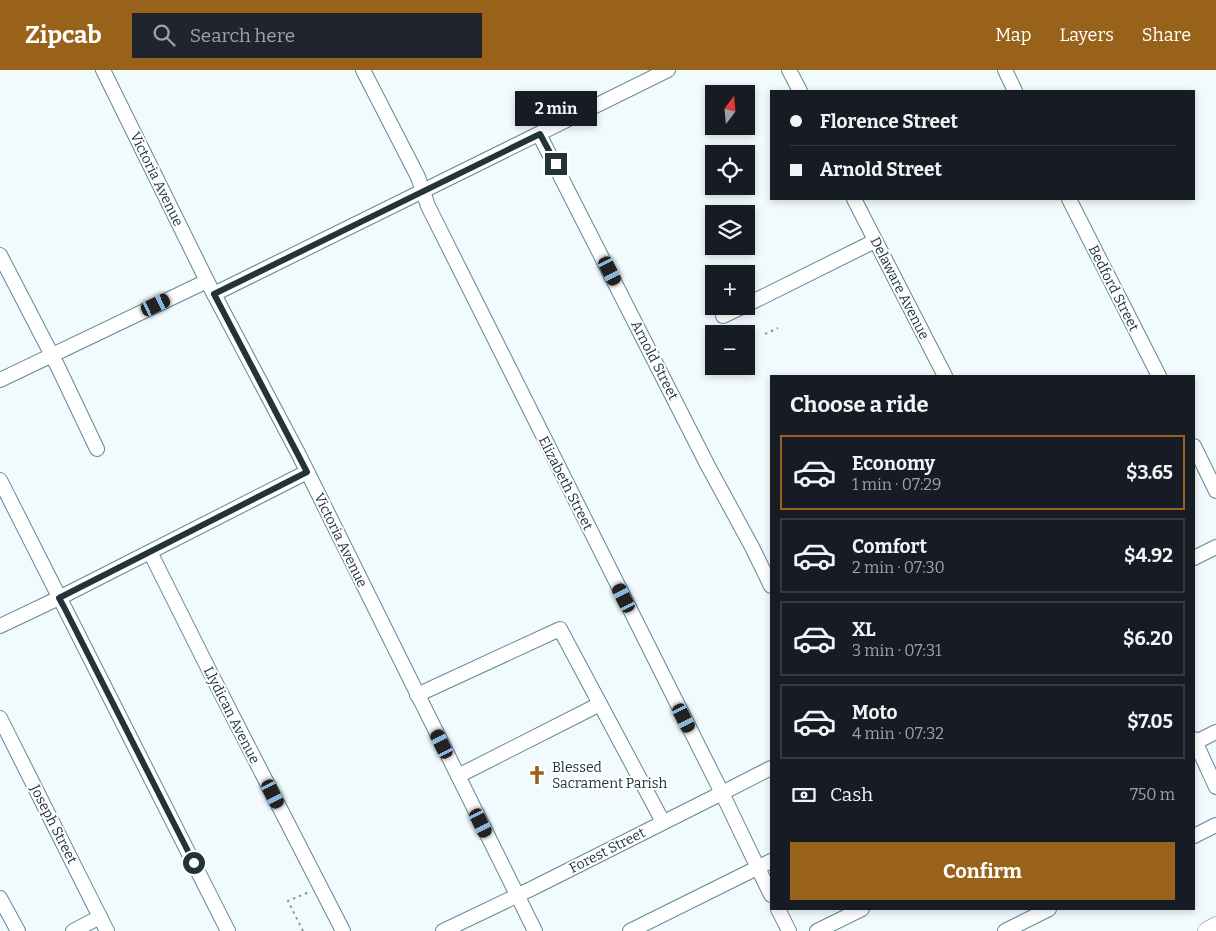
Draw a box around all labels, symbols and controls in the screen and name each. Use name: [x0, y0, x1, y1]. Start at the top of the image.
search box: [132, 13, 482, 58]
text: Zipcab: [25, 21, 102, 49]
icon: search: [150, 21, 178, 49]
text: Search here: [190, 24, 295, 47]
text: Map: [995, 24, 1031, 46]
text: Layers: [1059, 24, 1114, 46]
text: Share: [1142, 24, 1191, 46]
north arrow: [705, 85, 755, 135]
map controls: [705, 85, 755, 375]
callout: 2 min: [515, 92, 597, 126]
text: 2 min: [535, 99, 577, 118]
text: Florence Street: [820, 110, 958, 133]
street label: Victoria Avenue: [126, 129, 187, 229]
button: locate: [705, 145, 755, 195]
route end: [545, 153, 567, 175]
text: Arnold Street: [820, 158, 942, 181]
button: layers: [705, 205, 755, 255]
street label: Delaware Avenue: [866, 234, 933, 342]
street label: Bedford Street: [1085, 242, 1142, 334]
car: [596, 254, 623, 288]
button: +: [705, 265, 755, 315]
car: [139, 292, 172, 318]
street label: Arnold Street: [627, 318, 682, 403]
button: −: [705, 325, 755, 375]
text: Choose a ride: [790, 391, 929, 418]
street label: Elizabeth Street: [535, 433, 597, 533]
icon: car: [792, 450, 837, 495]
text: Economy: [852, 452, 935, 475]
text: $3.65: [1126, 461, 1173, 484]
text: 1 min · 07:29: [852, 475, 941, 494]
street label: Victoria Avenue: [310, 490, 371, 590]
icon: car: [792, 533, 837, 578]
text: Comfort: [852, 535, 927, 558]
text: $4.92: [1124, 544, 1173, 567]
text: 2 min · 07:30: [852, 558, 945, 577]
car: [610, 581, 637, 615]
icon: car: [792, 616, 837, 661]
text: XL: [852, 618, 876, 641]
text: $6.20: [1123, 627, 1173, 650]
text: 3 min · 07:31: [852, 641, 942, 660]
street label: Llydican Avenue: [200, 664, 263, 767]
icon: car: [792, 699, 837, 744]
car: [670, 701, 697, 735]
text: Moto: [852, 701, 898, 724]
text: $7.05: [1127, 710, 1173, 733]
text: 4 min · 07:32: [852, 724, 944, 743]
car: [428, 727, 455, 761]
place label: Blessed Sacrament Parish: [552, 759, 667, 792]
church icon: Blessed Sacrament Parish: [526, 764, 548, 786]
car: [259, 777, 286, 811]
street label: Joseph Street: [26, 781, 81, 867]
icon: cash: [790, 781, 818, 809]
text: Cash: [830, 783, 873, 806]
text: 750 m: [1130, 785, 1175, 804]
car: [467, 806, 494, 840]
street label: Forest Street: [566, 824, 648, 877]
button: Confirm: [790, 842, 1175, 900]
route start: [183, 852, 205, 874]

